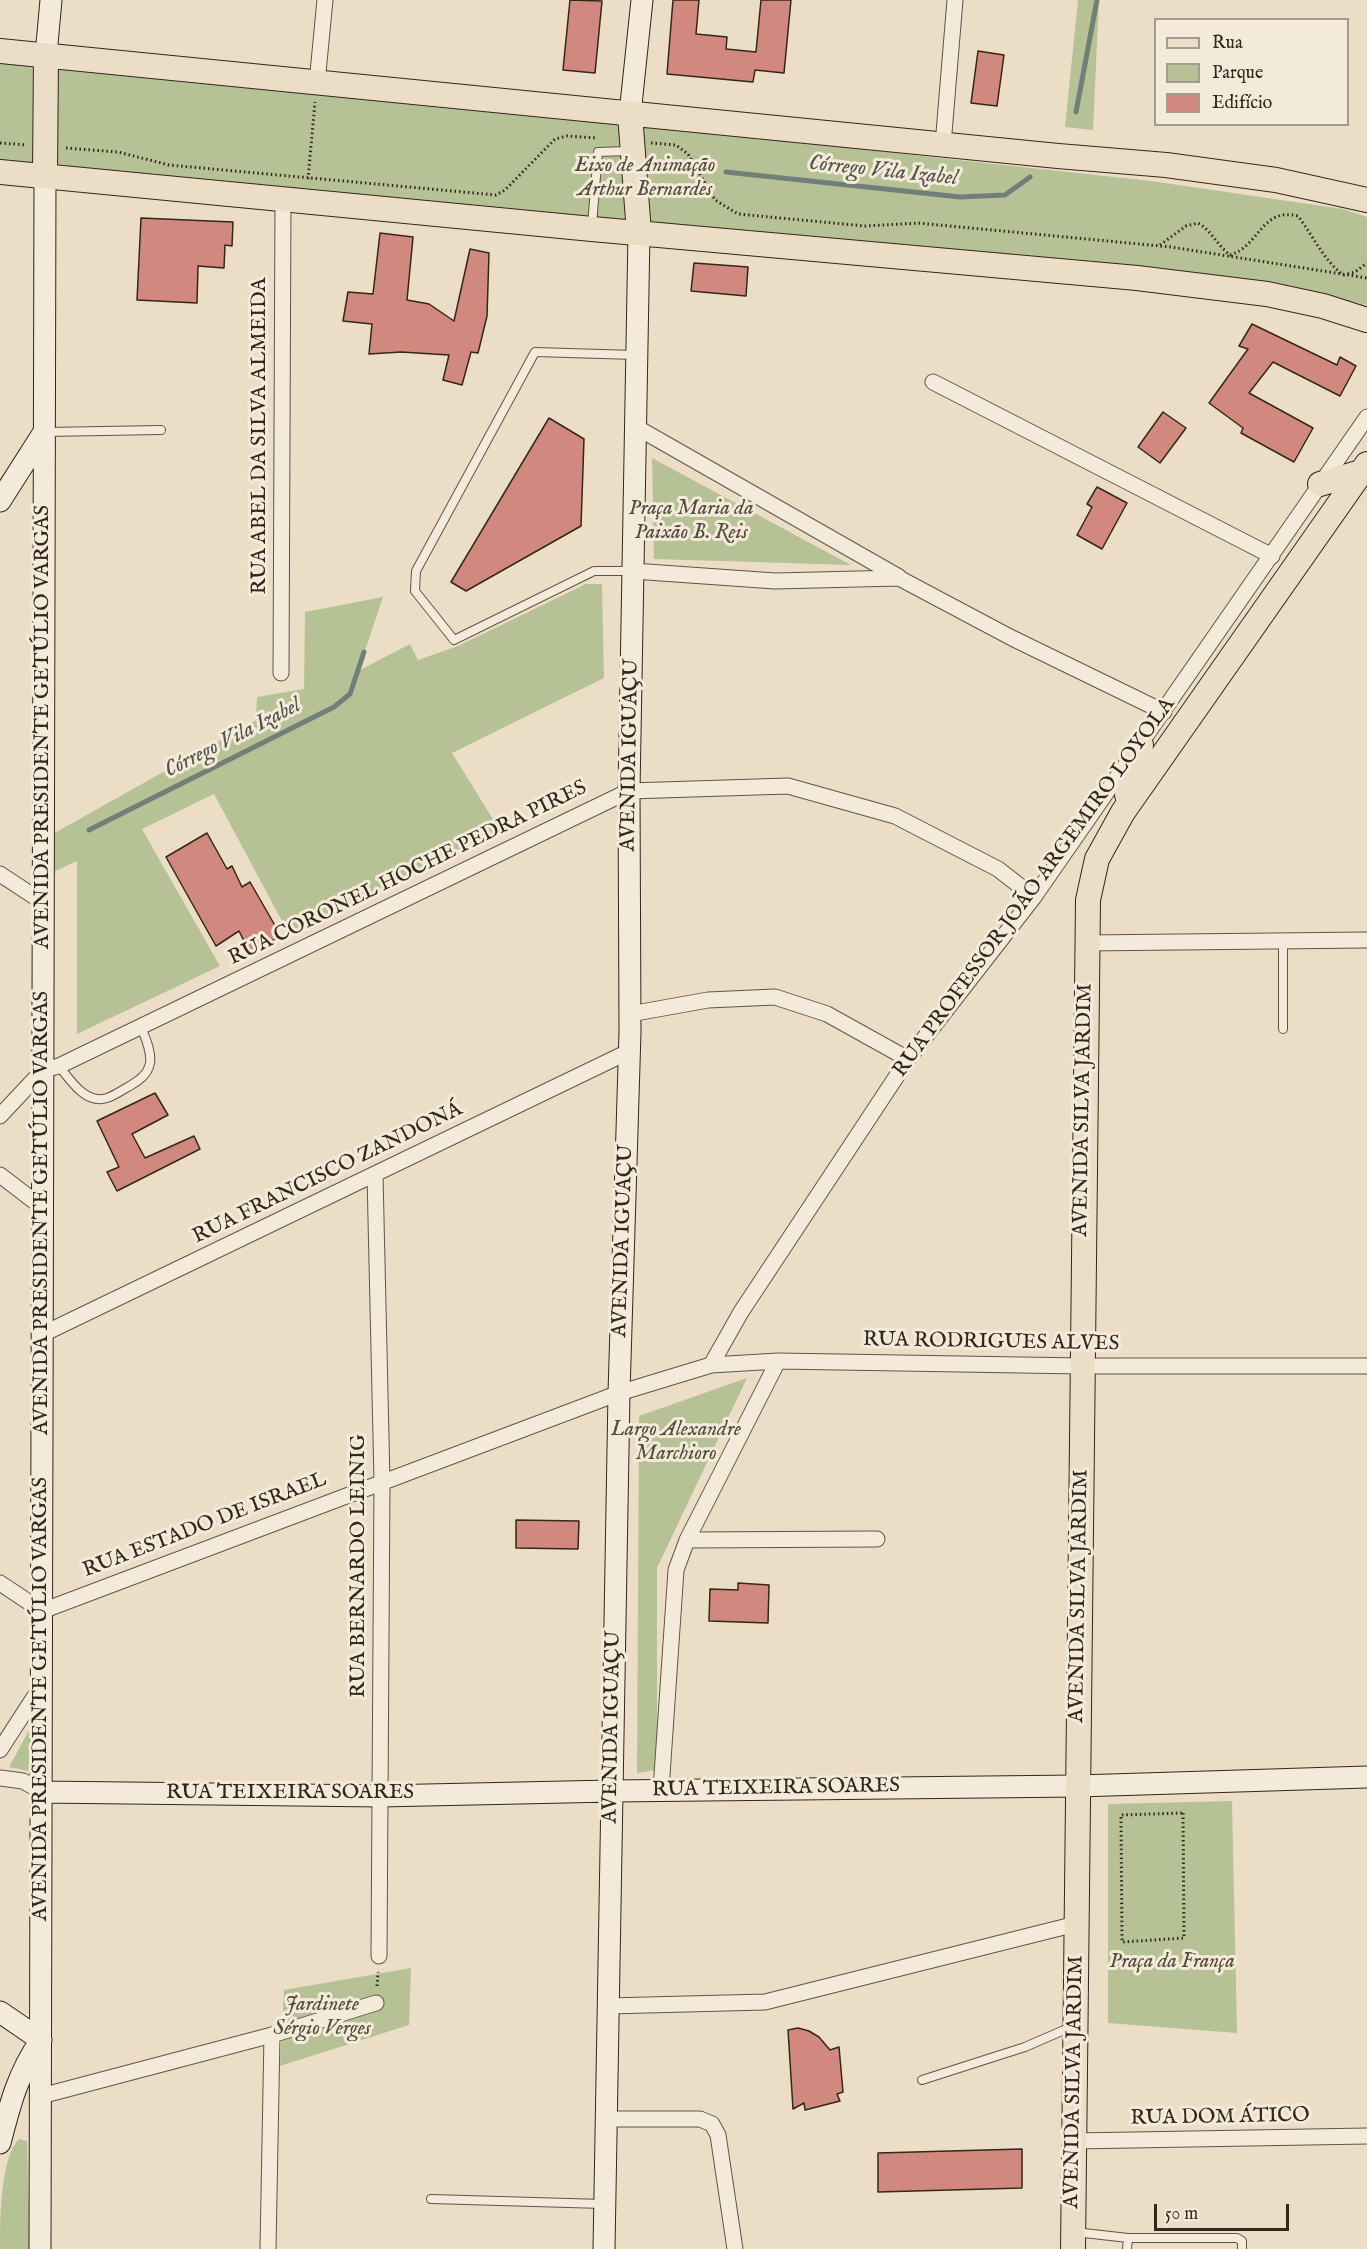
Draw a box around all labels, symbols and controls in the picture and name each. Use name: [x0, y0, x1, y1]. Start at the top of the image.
legend: [1154, 18, 1349, 126]
text: Rua: [1212, 32, 1243, 55]
text: Parque: [1212, 62, 1263, 85]
text: Edifício: [1212, 92, 1272, 115]
water label: Córrego Vila Izabel: [807, 151, 959, 193]
park label: Eixo de Animação Arthur Bernardes: [574, 154, 716, 204]
street label: RUA ABEL DA SILVA ALMEIDA: [248, 278, 274, 594]
park label: Praça Maria da Paixão B. Reis: [629, 497, 753, 547]
street label: AVENIDA PRESIDENTE GETÚLIO VARGAS: [31, 505, 57, 949]
street label: AVENIDA IGUAÇU: [617, 658, 645, 852]
water label: Córrego Vila Izabel: [160, 693, 306, 785]
street label: RUA PROFESSOR JOÃO ARGEMIRO LOYOLA: [889, 693, 1181, 1083]
street label: RUA CORONEL HOCHE PEDRA PIRES: [225, 776, 591, 972]
street label: AVENIDA SILVA JARDIM: [1069, 983, 1099, 1237]
street label: AVENIDA PRESIDENTE GETÚLIO VARGAS: [30, 991, 56, 1435]
street label: RUA FRANCISCO ZANDONÁ: [189, 1098, 467, 1250]
street label: AVENIDA IGUAÇU: [608, 1144, 640, 1338]
street label: RUA RODRIGUES ALVES: [863, 1328, 1119, 1358]
park label: Largo Alexandre Marchioro: [611, 1418, 741, 1468]
street label: RUA BERNARDO LEINIG: [347, 1434, 373, 1698]
street label: RUA ESTADO DE ISRAEL: [80, 1468, 330, 1584]
street label: AVENIDA SILVA JARDIM: [1065, 1469, 1095, 1723]
street label: AVENIDA PRESIDENTE GETÚLIO VARGAS: [29, 1477, 55, 1921]
street label: AVENIDA IGUAÇU: [599, 1630, 627, 1824]
street label: RUA TEIXEIRA SOARES: [652, 1774, 900, 1804]
street label: RUA TEIXEIRA SOARES: [166, 1781, 414, 1807]
park label: Praça da França: [1109, 1950, 1235, 1976]
street label: AVENIDA SILVA JARDIM: [1060, 1955, 1090, 2209]
park label: Jardinete Sérgio Verges: [273, 1993, 371, 2043]
street label: RUA DOM ÁTICO: [1130, 2104, 1310, 2132]
scale bar: [1157, 2192, 1292, 2230]
text: 50 m: [1165, 2203, 1198, 2226]

